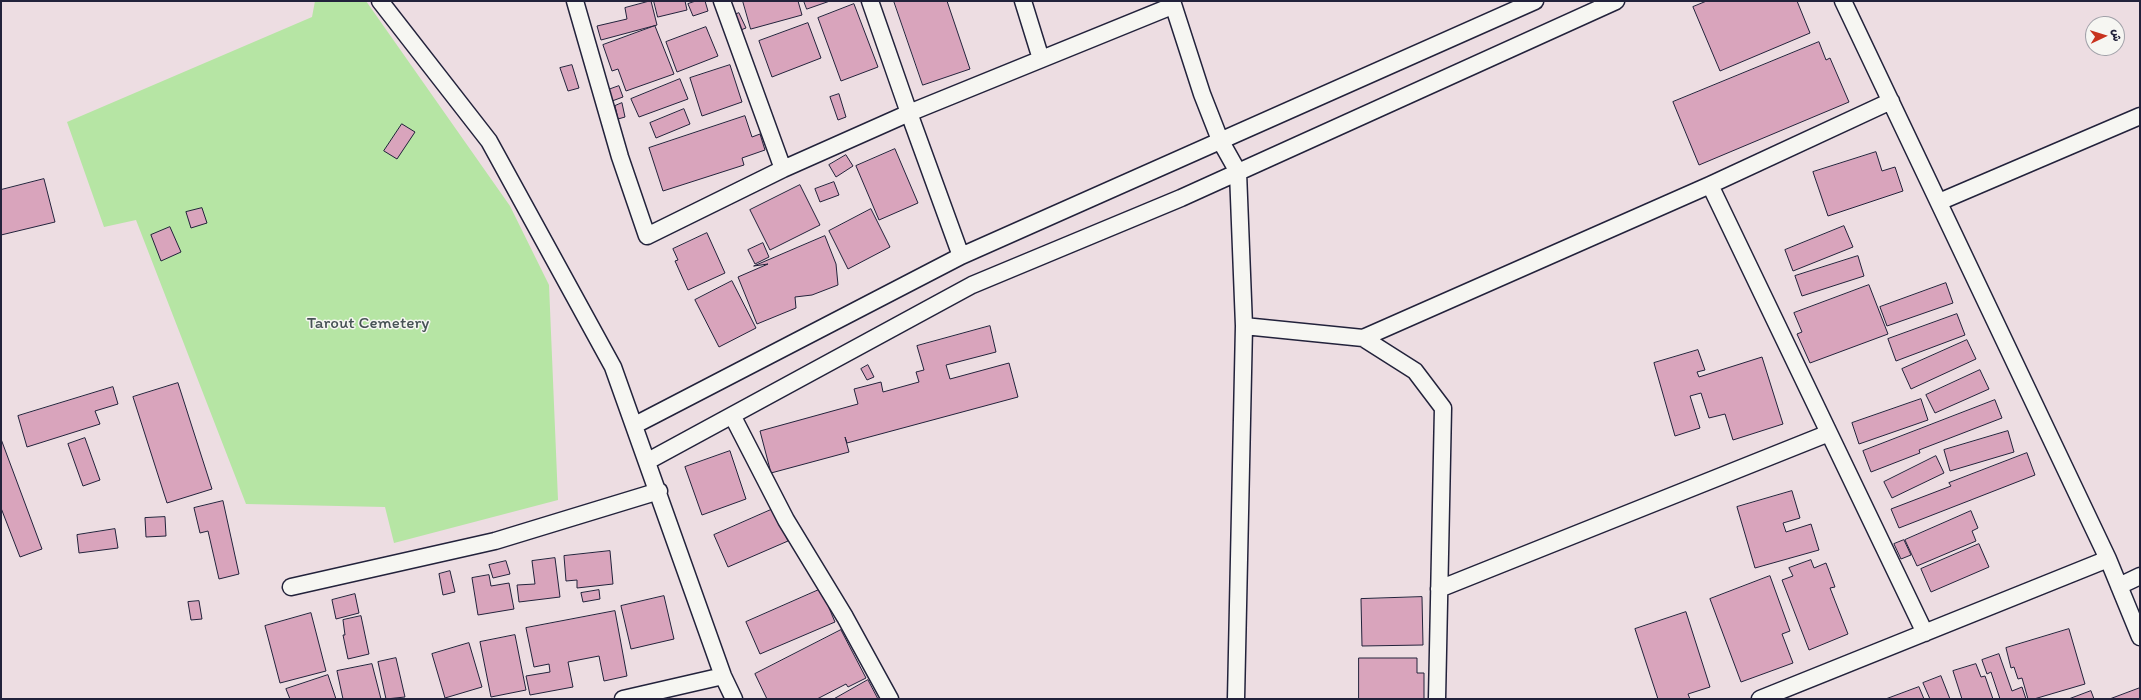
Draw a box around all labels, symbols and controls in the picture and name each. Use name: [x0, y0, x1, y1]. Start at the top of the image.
north arrow: [2085, 16, 2125, 56]
text: ش: [2110, 29, 2123, 42]
park label: Tarout Cemetery: [307, 314, 429, 334]

